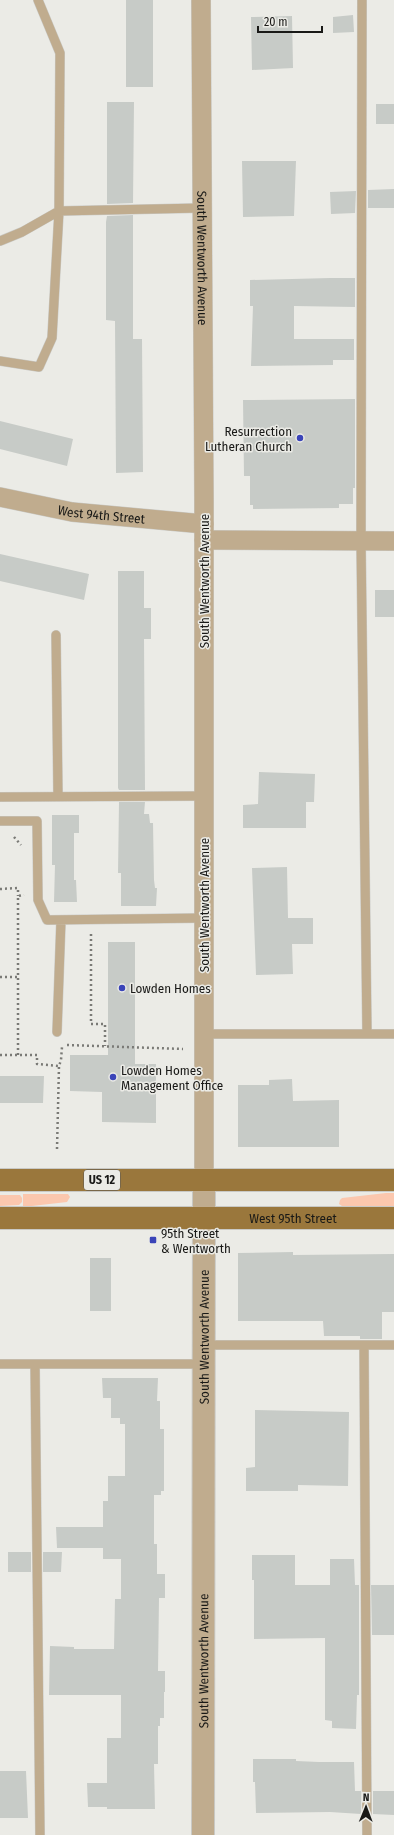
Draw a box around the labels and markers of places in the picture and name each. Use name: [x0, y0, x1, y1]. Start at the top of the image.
place label: Resurrection Lutheran Church: [205, 424, 292, 454]
marker: Resurrection Lutheran Church: [295, 433, 305, 443]
place label: Lowden Homes: [130, 981, 211, 996]
marker: Lowden Homes: [117, 983, 127, 993]
place label: Lowden Homes Management Office: [121, 1063, 223, 1093]
marker: Lowden Homes Management Office: [108, 1072, 118, 1082]
place label: 95th Street & Wentworth: [161, 1226, 231, 1256]
marker: 95th Street & Wentworth: [148, 1235, 158, 1245]

